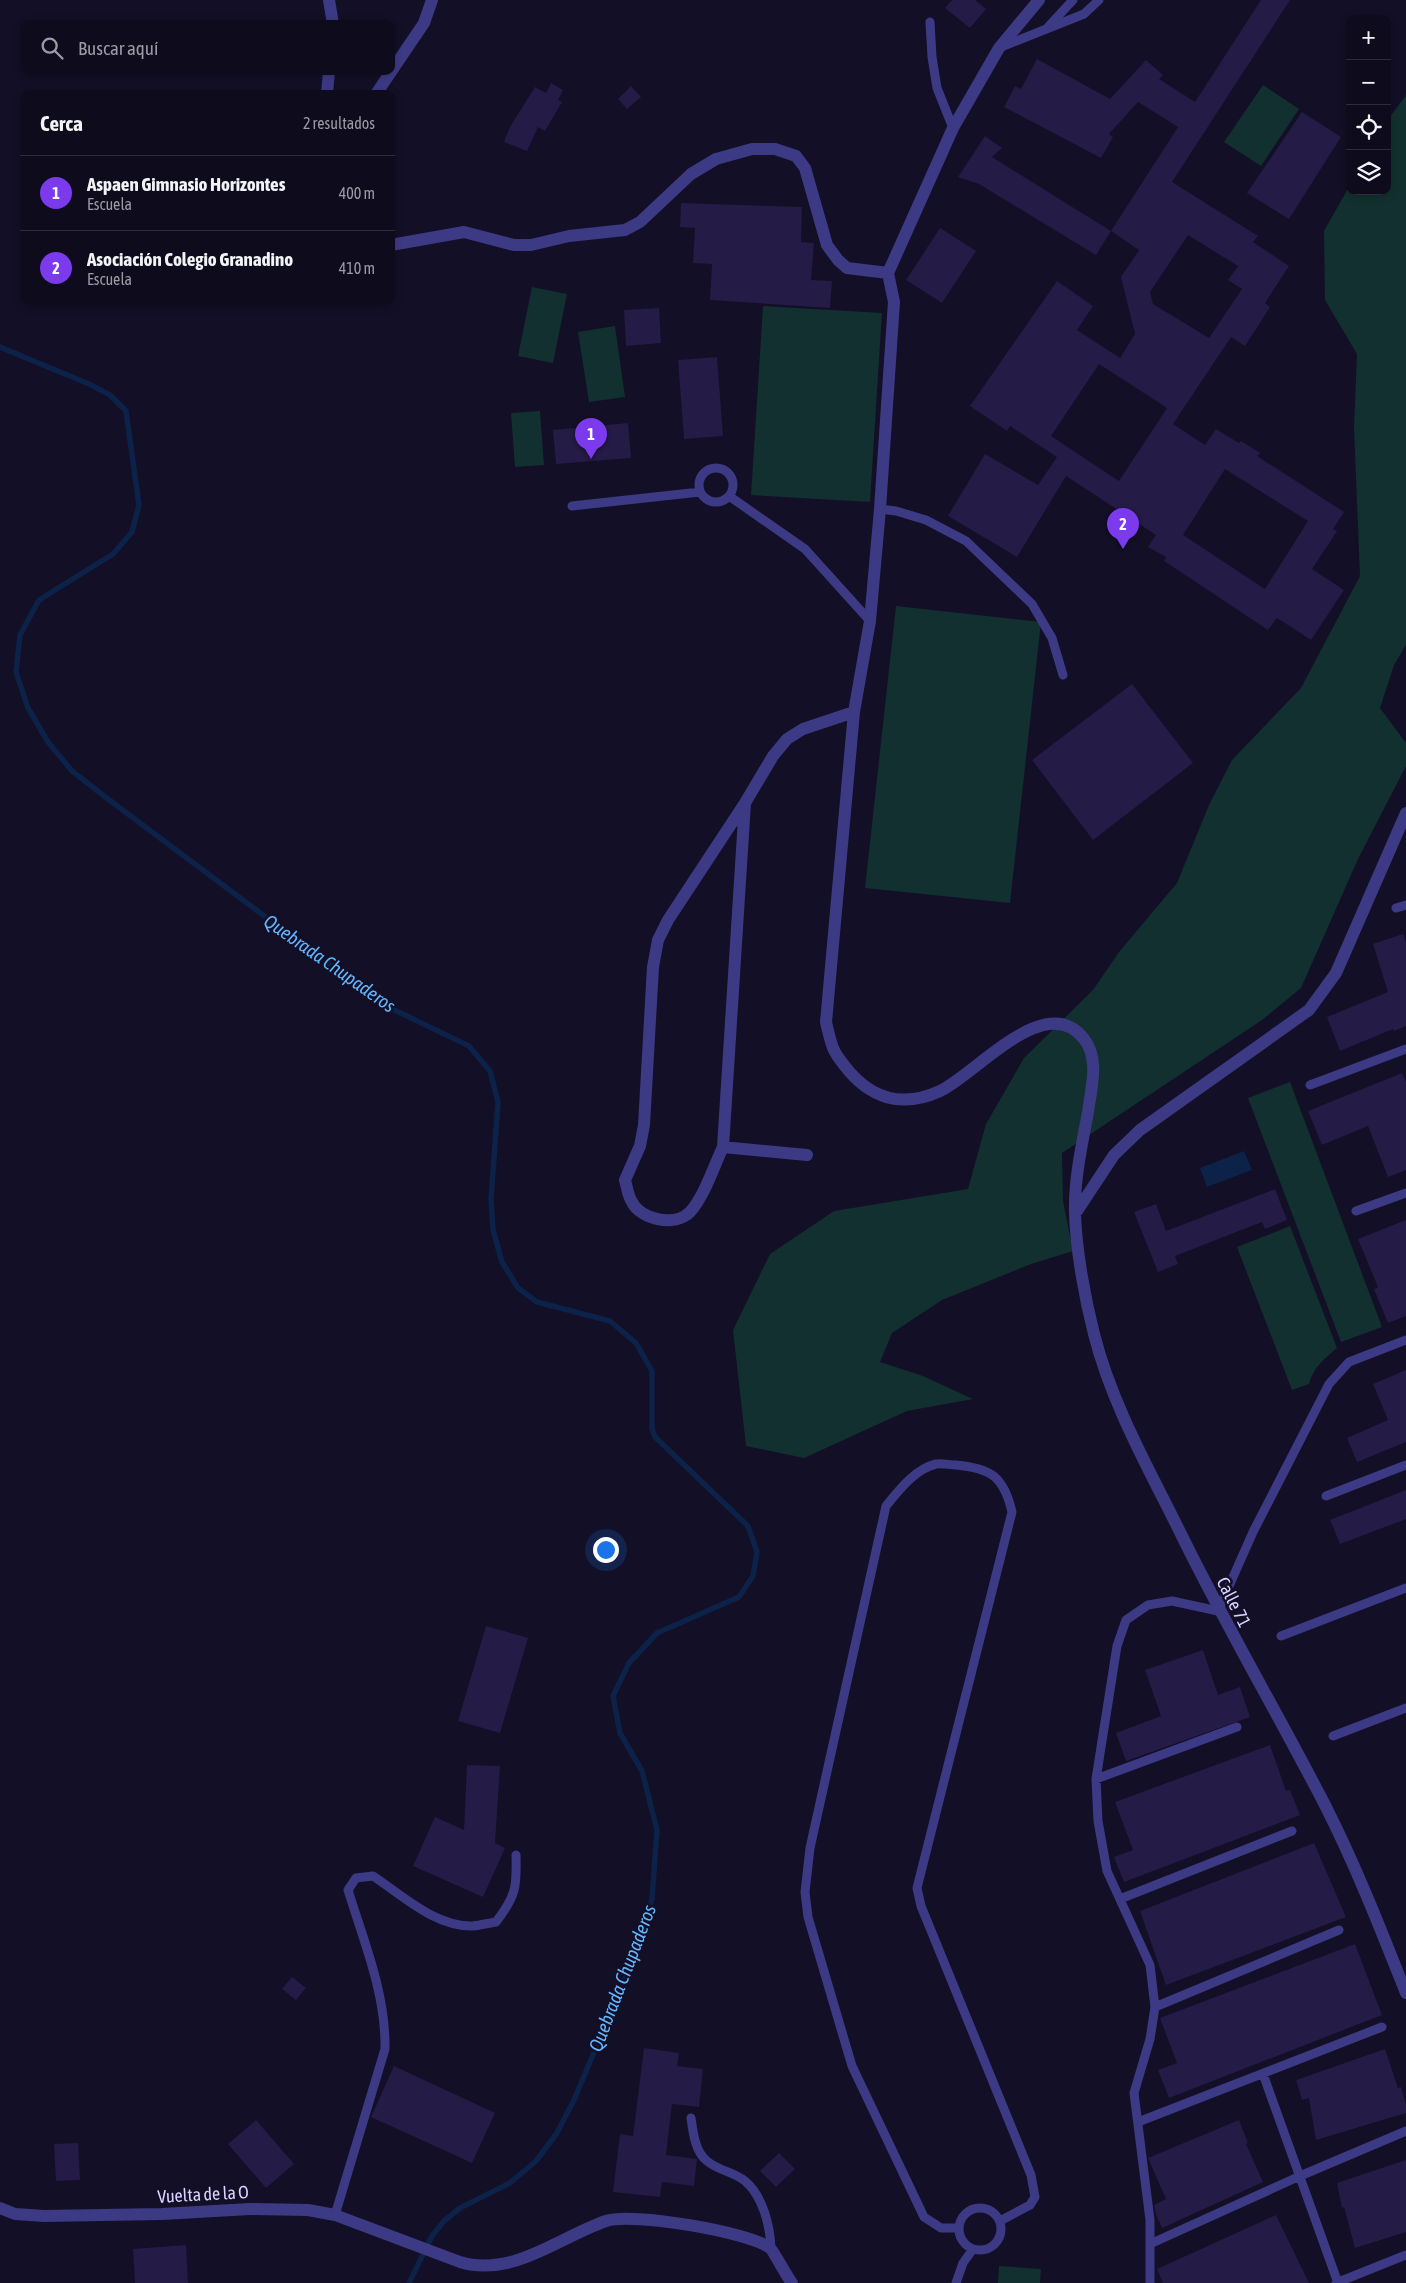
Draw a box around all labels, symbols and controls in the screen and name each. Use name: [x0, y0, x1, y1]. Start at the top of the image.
map controls: [1346, 15, 1391, 195]
button: +: [1346, 15, 1391, 60]
search box: [20, 20, 395, 75]
icon: search: [38, 34, 66, 62]
text: Buscar aquí: [78, 37, 158, 59]
button: −: [1346, 60, 1391, 105]
button: locate: [1346, 105, 1391, 150]
text: Cerca: [40, 111, 83, 135]
text: 2 resultados: [303, 114, 375, 132]
button: layers: [1346, 150, 1391, 195]
text: Aspaen Gimnasio Horizontes: [87, 173, 285, 195]
text: 1: [52, 184, 60, 202]
text: 400 m: [339, 184, 375, 202]
text: Escuela: [87, 195, 132, 213]
text: Asociación Colegio Granadino: [87, 248, 293, 270]
text: 2: [52, 259, 60, 277]
text: 410 m: [339, 259, 375, 277]
text: Escuela: [87, 270, 132, 288]
pin: 1: [575, 418, 607, 459]
pin: 2: [1107, 508, 1139, 549]
water label: Quebrada Chupaderos: [260, 909, 400, 1017]
your location: [593, 1537, 619, 1563]
street label: Calle 71: [1213, 1573, 1255, 1631]
water label: Quebrada Chupaderos: [584, 1901, 660, 2054]
street label: Vuelta de la O: [157, 2181, 249, 2207]

